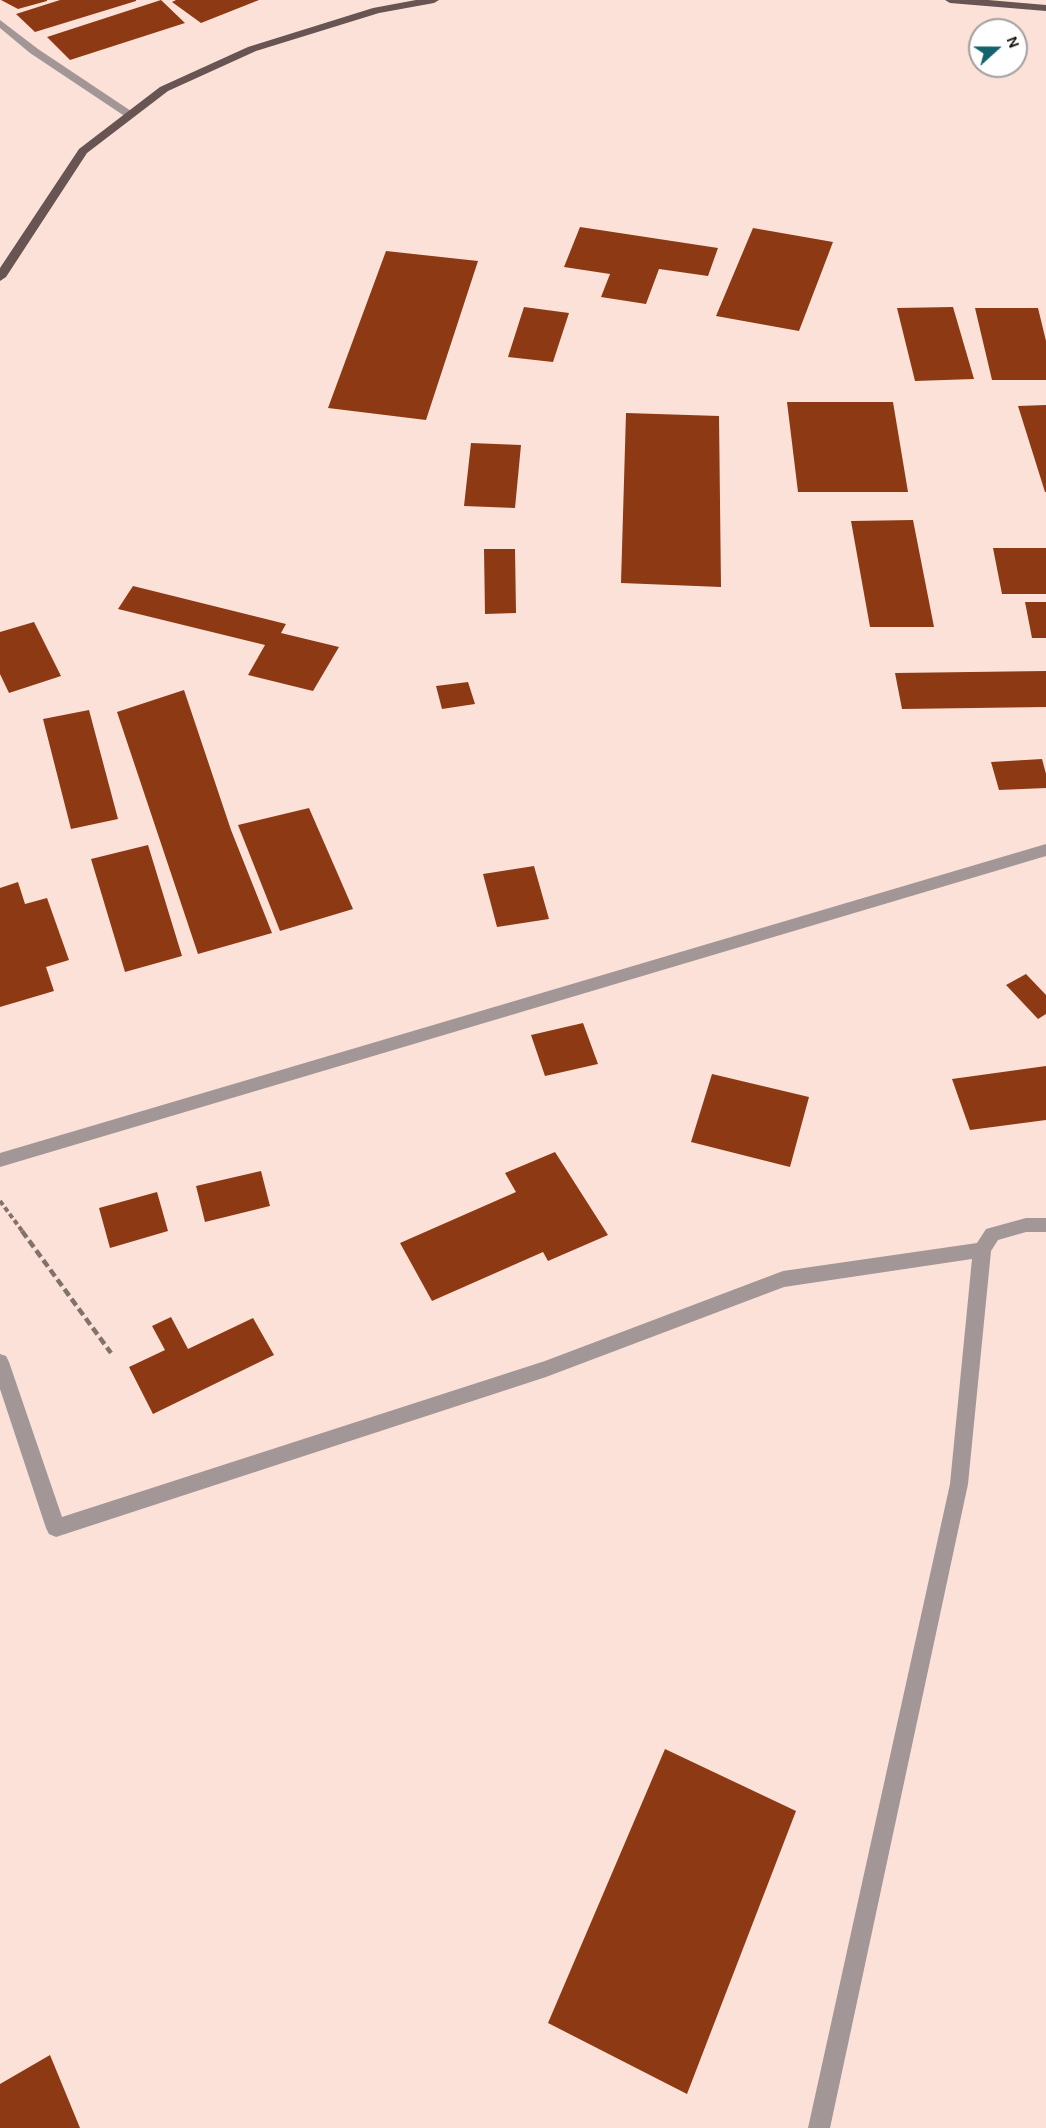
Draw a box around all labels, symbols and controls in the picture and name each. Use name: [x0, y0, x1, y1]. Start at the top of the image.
north arrow: [968, 18, 1028, 78]
text: N: [1002, 33, 1024, 51]

